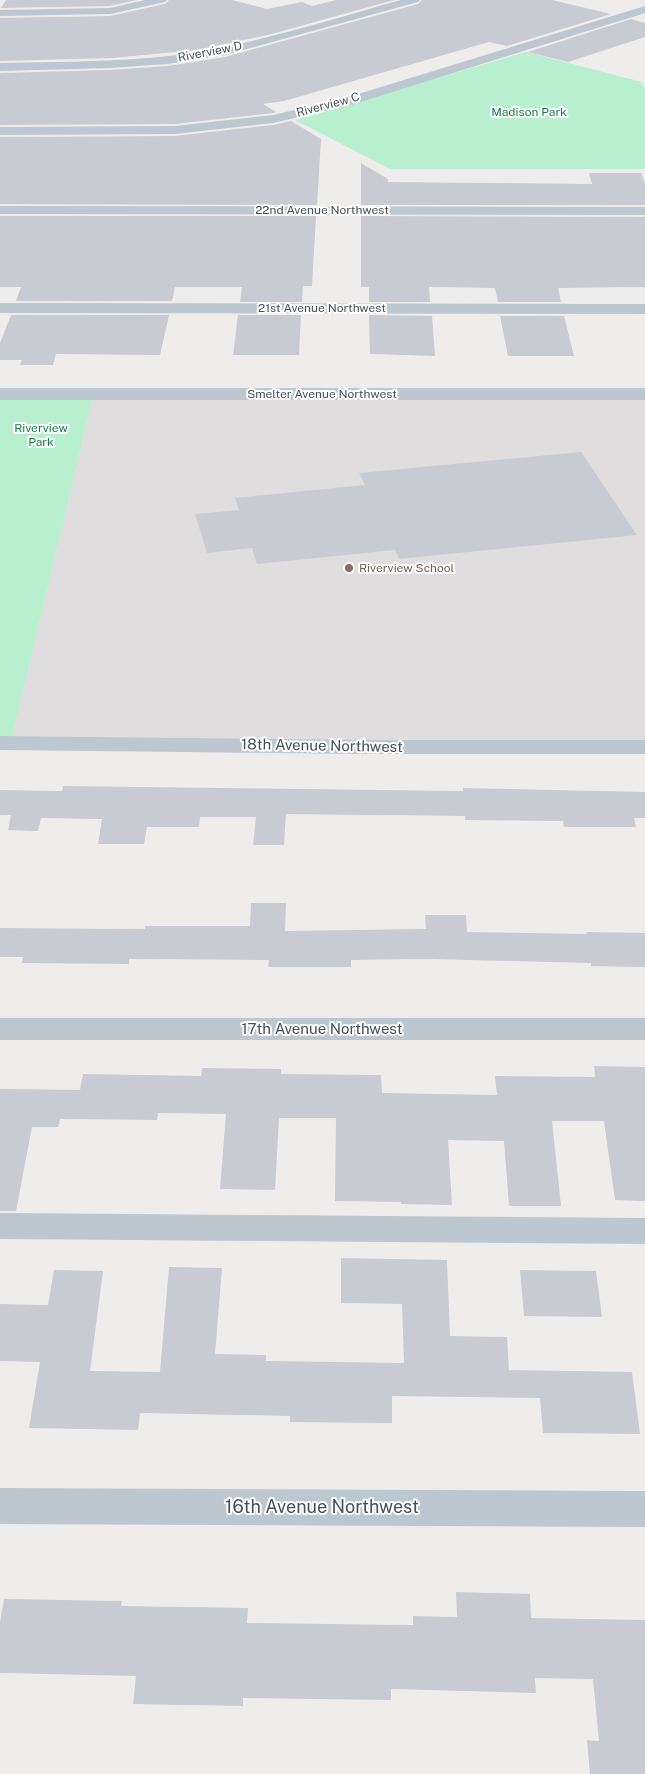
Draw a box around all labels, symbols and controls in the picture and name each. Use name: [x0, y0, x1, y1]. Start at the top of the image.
street label: Riverview D: [177, 39, 243, 65]
street label: Riverview C: [295, 90, 361, 120]
park label: Madison Park: [491, 105, 567, 119]
street label: 22nd Avenue Northwest: [255, 203, 389, 217]
street label: 21st Avenue Northwest: [258, 301, 386, 315]
street label: Smelter Avenue Northwest: [247, 387, 397, 401]
park label: Riverview Park: [14, 421, 68, 449]
place label: Riverview School: [359, 561, 454, 575]
marker: Riverview School: [343, 562, 355, 574]
street label: 18th Avenue Northwest: [241, 736, 403, 756]
street label: 17th Avenue Northwest: [241, 1020, 403, 1038]
street label: 16th Avenue Northwest: [225, 1496, 419, 1518]

